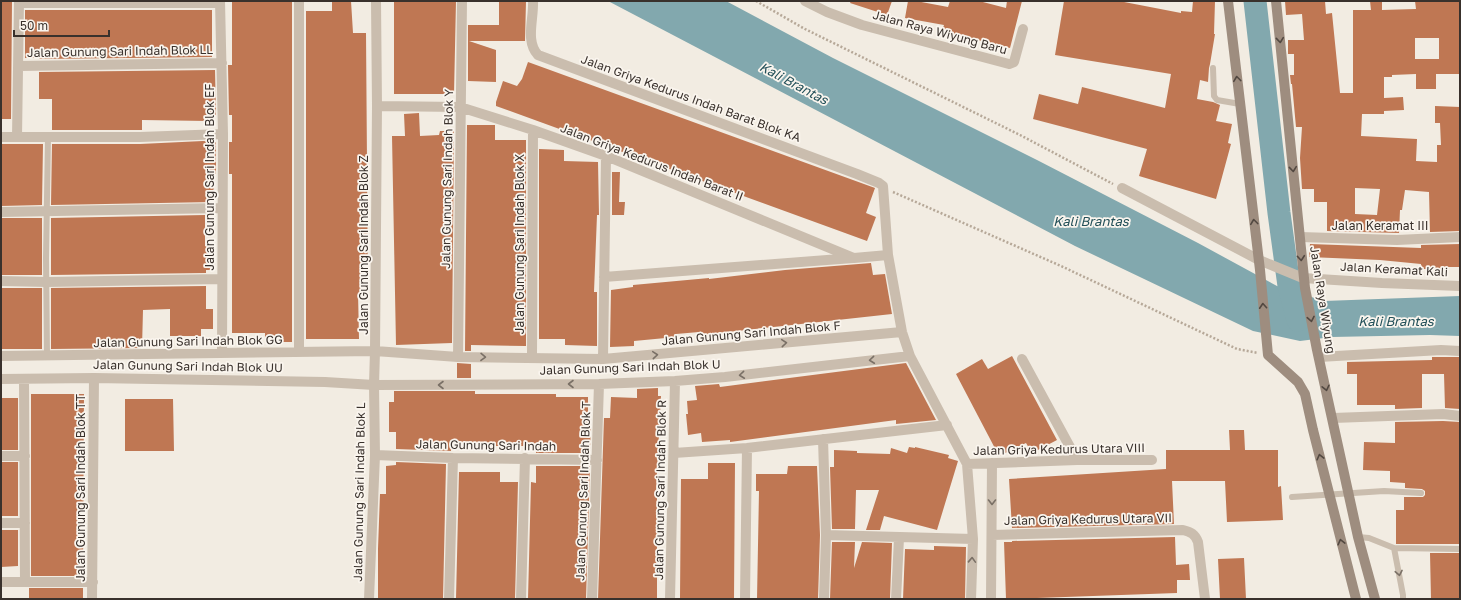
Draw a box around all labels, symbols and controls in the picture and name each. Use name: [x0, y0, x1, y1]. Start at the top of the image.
street label: Jalan Raya Wiyung Baru: [871, 7, 1009, 57]
scale bar: [14, 12, 109, 38]
text: 50 m: [20, 18, 48, 33]
one-way arrow: [1275, 37, 1284, 43]
street label: Jalan Gunung Sari Indah Blok LL: [27, 42, 213, 60]
street label: Jalan Griya Kedurus Indah Barat Blok KA: [579, 51, 803, 145]
water label: Kali Brantas: [757, 58, 832, 108]
one-way arrow: [1233, 76, 1242, 82]
street label: Jalan Gunung Sari Indah Blok EF: [202, 84, 217, 270]
street label: Jalan Gunung Sari Indah Blok Y: [438, 89, 456, 269]
street label: Jalan Griya Kedurus Indah Barat II: [558, 120, 746, 204]
street label: Jalan Gunung Sari Indah Blok X: [512, 154, 527, 334]
street label: Jalan Gunung Sari Indah Blok Z: [356, 155, 371, 335]
one-way arrow: [1288, 166, 1297, 172]
water label: Kali Brantas: [1053, 213, 1130, 229]
street label: Jalan Keramat III: [1331, 218, 1429, 233]
one-way arrow: [1250, 219, 1259, 225]
street label: Jalan Raya Wiyung: [1307, 245, 1339, 355]
one-way arrow: [1297, 255, 1306, 261]
street label: Jalan Keramat Kali: [1340, 259, 1448, 279]
one-way arrow: [1258, 303, 1267, 309]
water label: Kali Brantas: [1358, 313, 1435, 329]
one-way arrow: [1306, 316, 1315, 322]
street label: Jalan Gunung Sari Indah Blok F: [661, 318, 841, 348]
street label: Jalan Gunung Sari Indah Blok GG: [93, 332, 283, 350]
one-way arrow: [781, 338, 787, 347]
one-way arrow: [652, 350, 658, 359]
one-way arrow: [480, 353, 486, 362]
street label: Jalan Gunung Sari Indah Blok U: [539, 356, 721, 378]
one-way arrow: [869, 356, 875, 365]
street label: Jalan Gunung Sari Indah Blok UU: [93, 357, 283, 375]
one-way arrow: [739, 370, 746, 379]
one-way arrow: [568, 380, 574, 388]
one-way arrow: [438, 381, 444, 389]
one-way arrow: [1321, 384, 1329, 391]
street label: Jalan Gunung Sari Indah Blok TT: [73, 394, 88, 582]
street label: Jalan Gunung Sari Indah Blok T: [572, 400, 594, 581]
street label: Jalan Gunung Sari Indah Blok R: [651, 400, 669, 580]
street label: Jalan Gunung Sari Indah Blok L: [350, 402, 368, 582]
street label: Jalan Gunung Sari Indah: [416, 436, 556, 454]
street label: Jalan Griya Kedurus Utara VIII: [973, 440, 1145, 458]
one-way arrow: [1316, 453, 1324, 460]
one-way arrow: [988, 499, 996, 505]
street label: Jalan Griya Kedurus Utara VII: [1004, 510, 1172, 528]
one-way arrow: [1338, 538, 1346, 545]
one-way arrow: [968, 557, 977, 563]
one-way arrow: [1395, 570, 1403, 577]

